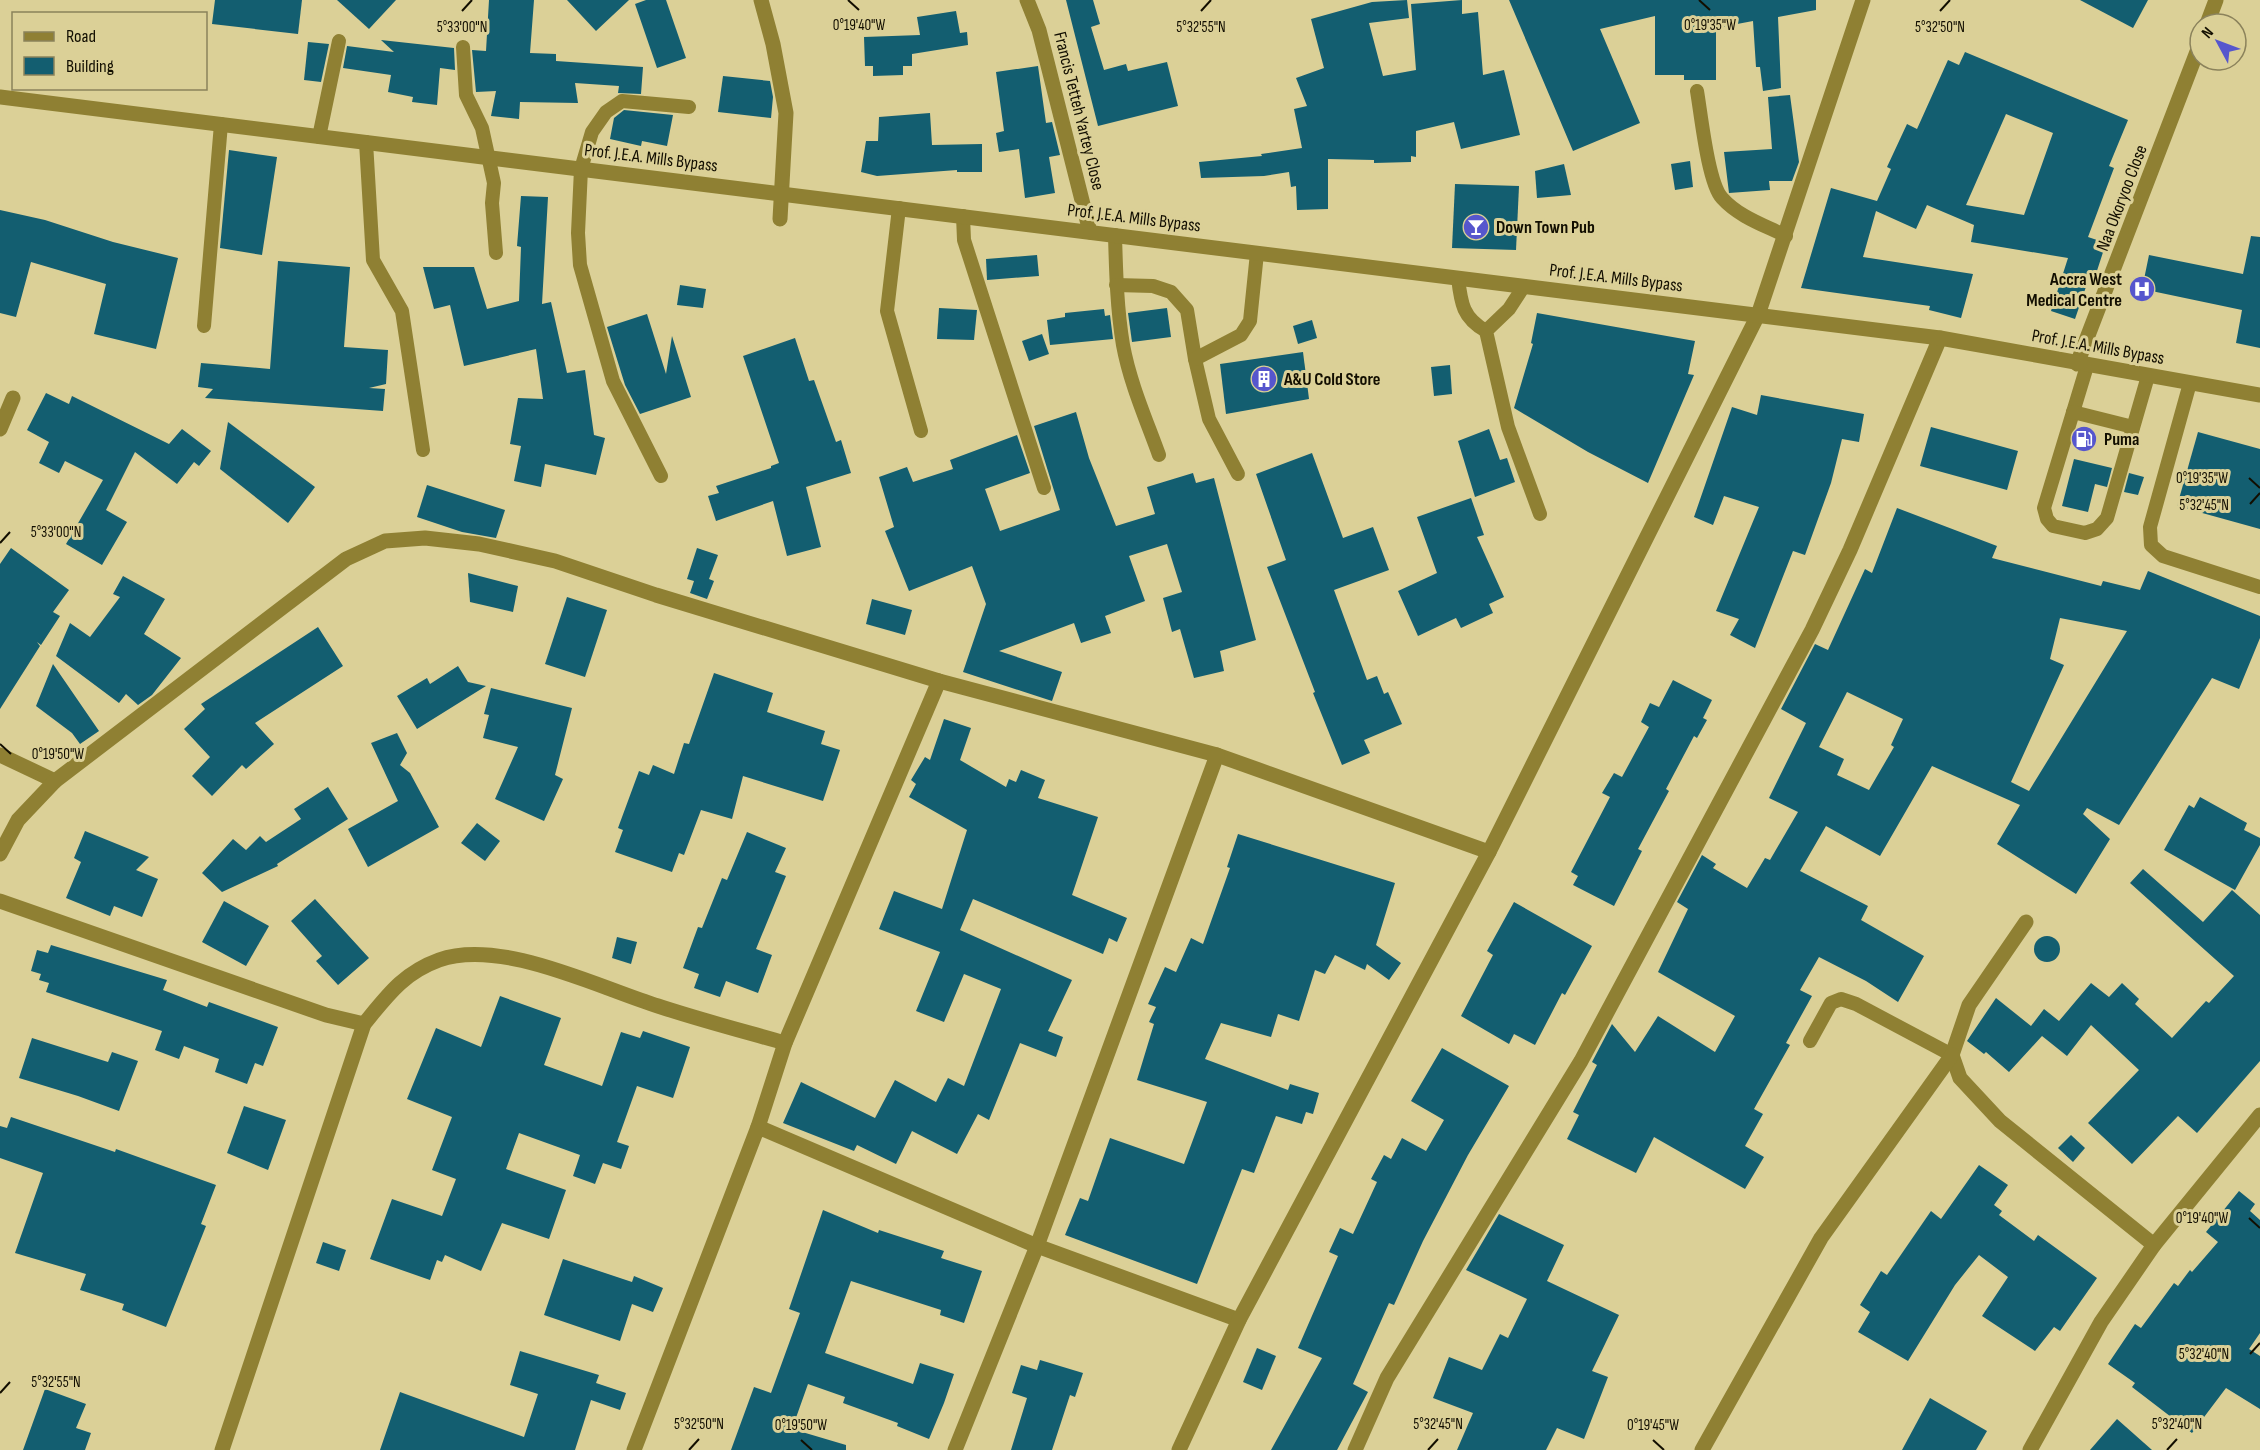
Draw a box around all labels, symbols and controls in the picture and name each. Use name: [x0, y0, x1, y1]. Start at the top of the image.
legend: [12, 12, 207, 90]
north arrow: [2188, 12, 2248, 72]
text: 0°19'40"W: [833, 16, 885, 35]
text: 0°19'35"W: [1684, 16, 1736, 35]
text: 5°33'00"N: [437, 18, 487, 37]
text: 5°32'55"N: [1176, 18, 1226, 37]
text: 5°32'50"N: [1915, 18, 1965, 37]
text: N: [2198, 24, 2218, 43]
text: Road: [66, 26, 96, 47]
street label: Francis Tetteh Yartey Close: [1049, 30, 1109, 192]
text: Building: [66, 56, 114, 77]
street label: Prof. J.E.A. Mills Bypass: [583, 139, 719, 177]
street label: Naa Okoryoo Close: [2092, 142, 2152, 254]
street label: Prof. J.E.A. Mills Bypass: [1066, 199, 1202, 237]
bar icon: Down Town Pub: [1461, 212, 1491, 242]
place label: Down Town Pub: [1496, 217, 1595, 238]
street label: Prof. J.E.A. Mills Bypass: [1548, 259, 1684, 297]
place label: Accra West Medical Centre: [2026, 269, 2122, 311]
hospital icon: Accra West Medical Centre: [2127, 274, 2157, 304]
street label: Prof. J.E.A. Mills Bypass: [2030, 325, 2166, 369]
building icon: A&U Cold Store: [1249, 364, 1279, 394]
place label: A&U Cold Store: [1283, 369, 1380, 390]
fuel station icon: Puma: [2069, 424, 2099, 454]
place label: Puma: [2104, 429, 2139, 450]
text: 0°19'35"W: [2176, 469, 2228, 488]
text: 5°32'45"N: [2179, 496, 2229, 515]
text: 5°33'00"N: [31, 523, 81, 542]
text: 0°19'50"W: [32, 745, 84, 764]
text: 0°19'40"W: [2176, 1209, 2228, 1228]
text: 5°32'40"N: [2179, 1345, 2229, 1364]
text: 5°32'55"N: [31, 1373, 81, 1392]
text: 5°32'50"N: [674, 1415, 724, 1434]
text: 5°32'45"N: [1413, 1415, 1463, 1434]
text: 5°32'40"N: [2152, 1415, 2202, 1434]
text: 0°19'50"W: [775, 1416, 827, 1435]
text: 0°19'45"W: [1627, 1416, 1679, 1435]

